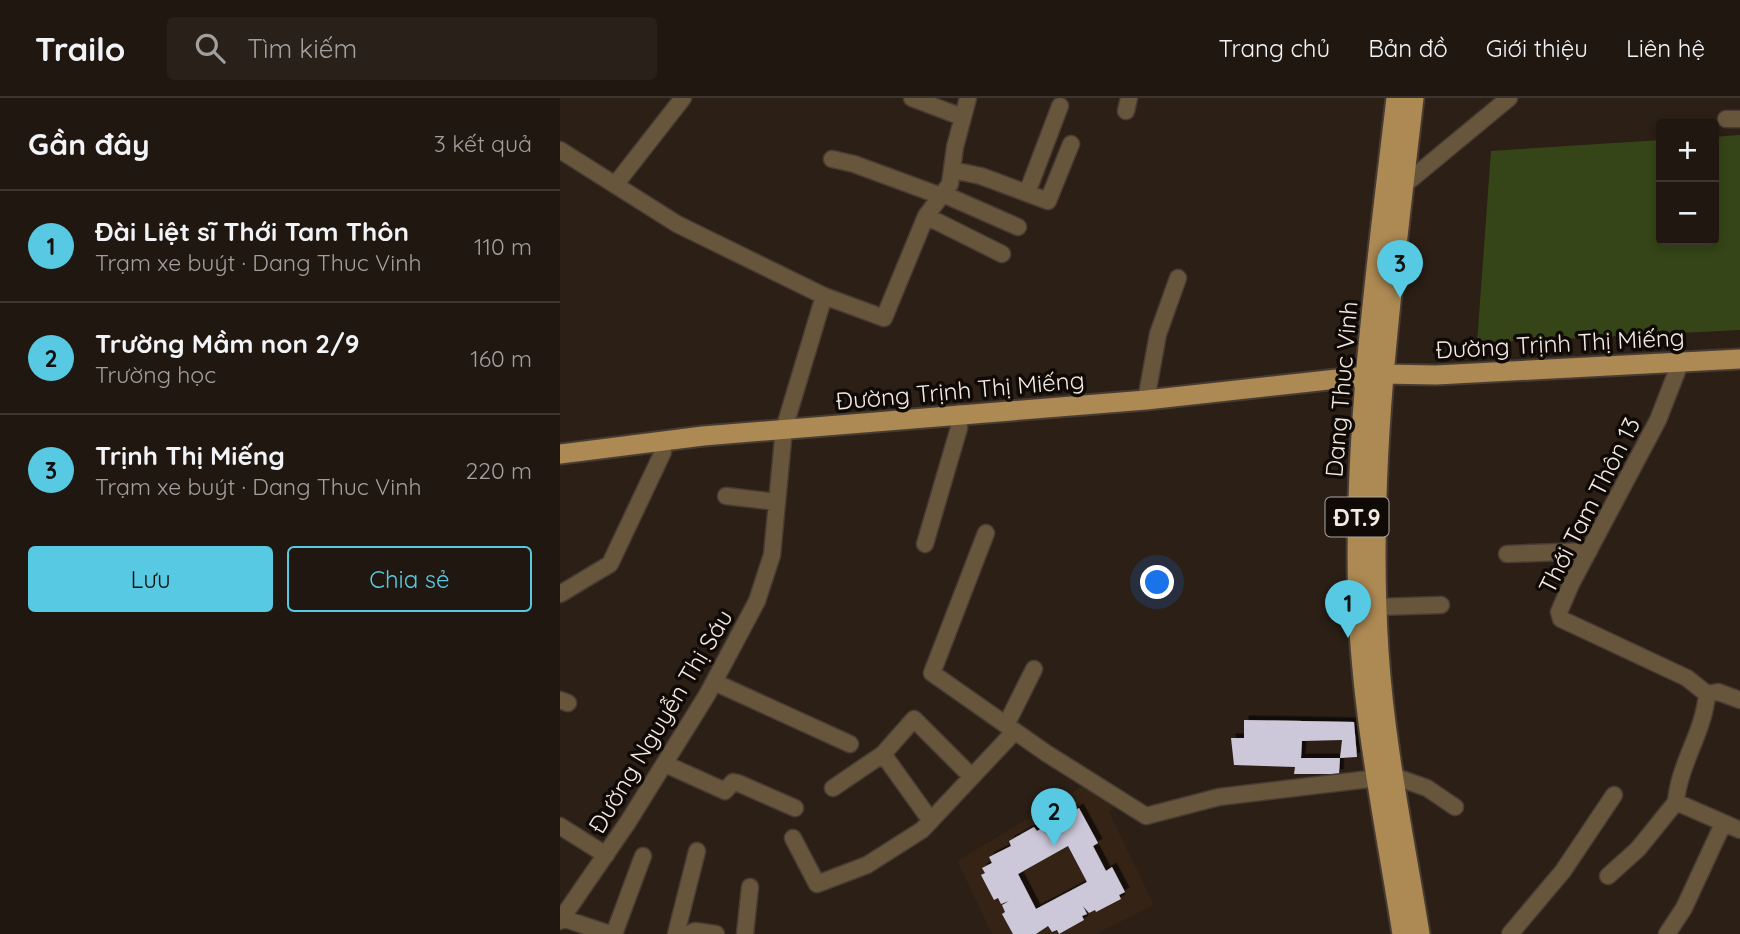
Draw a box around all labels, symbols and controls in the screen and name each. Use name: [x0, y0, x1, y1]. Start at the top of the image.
search box: [167, 17, 657, 80]
text: Trailo: [35, 28, 125, 69]
icon: search: [191, 29, 229, 67]
text: Tìm kiếm: [247, 32, 357, 65]
text: Trang chủ: [1218, 33, 1330, 63]
text: Bản đồ: [1368, 33, 1448, 63]
text: Giới thiệu: [1486, 33, 1588, 63]
text: Liên hệ: [1626, 33, 1705, 63]
map controls: [1656, 119, 1719, 245]
button: +: [1656, 119, 1719, 182]
text: Gần đây: [28, 125, 150, 163]
text: 3 kết quả: [434, 129, 532, 158]
button: −: [1656, 182, 1719, 245]
text: Đài Liệt sĩ Thới Tam Thôn: [95, 215, 409, 248]
text: 1: [47, 232, 55, 261]
text: 110 m: [474, 232, 532, 261]
pin: 3: [1377, 240, 1423, 298]
text: Trạm xe buýt · Dang Thuc Vinh: [95, 248, 422, 277]
street label: Dang Thuc Vinh: [1318, 300, 1364, 478]
street label: Đường Trịnh Thị Miếng: [1435, 321, 1685, 365]
text: Trường Mầm non 2/9: [95, 327, 360, 360]
text: 2: [44, 344, 58, 373]
text: 160 m: [470, 344, 532, 373]
text: Trường học: [95, 360, 216, 389]
street label: Đường Trịnh Thị Miếng: [834, 364, 1086, 416]
street label: Thới Tam Thôn 13: [1532, 412, 1646, 598]
text: Trịnh Thị Miếng: [95, 439, 285, 472]
text: 3: [45, 456, 57, 485]
text: 220 m: [466, 456, 532, 485]
text: Trạm xe buýt · Dang Thuc Vinh: [95, 472, 422, 501]
road number: ĐT.9: [1326, 498, 1388, 536]
button: Lưu: [28, 546, 273, 612]
button: Chia sẻ: [287, 546, 532, 612]
your location: [1140, 565, 1174, 599]
pin: 1: [1325, 580, 1371, 638]
street label: Đường Nguyễn Thị Sáu: [581, 604, 739, 838]
pin: 2: [1031, 788, 1077, 846]

